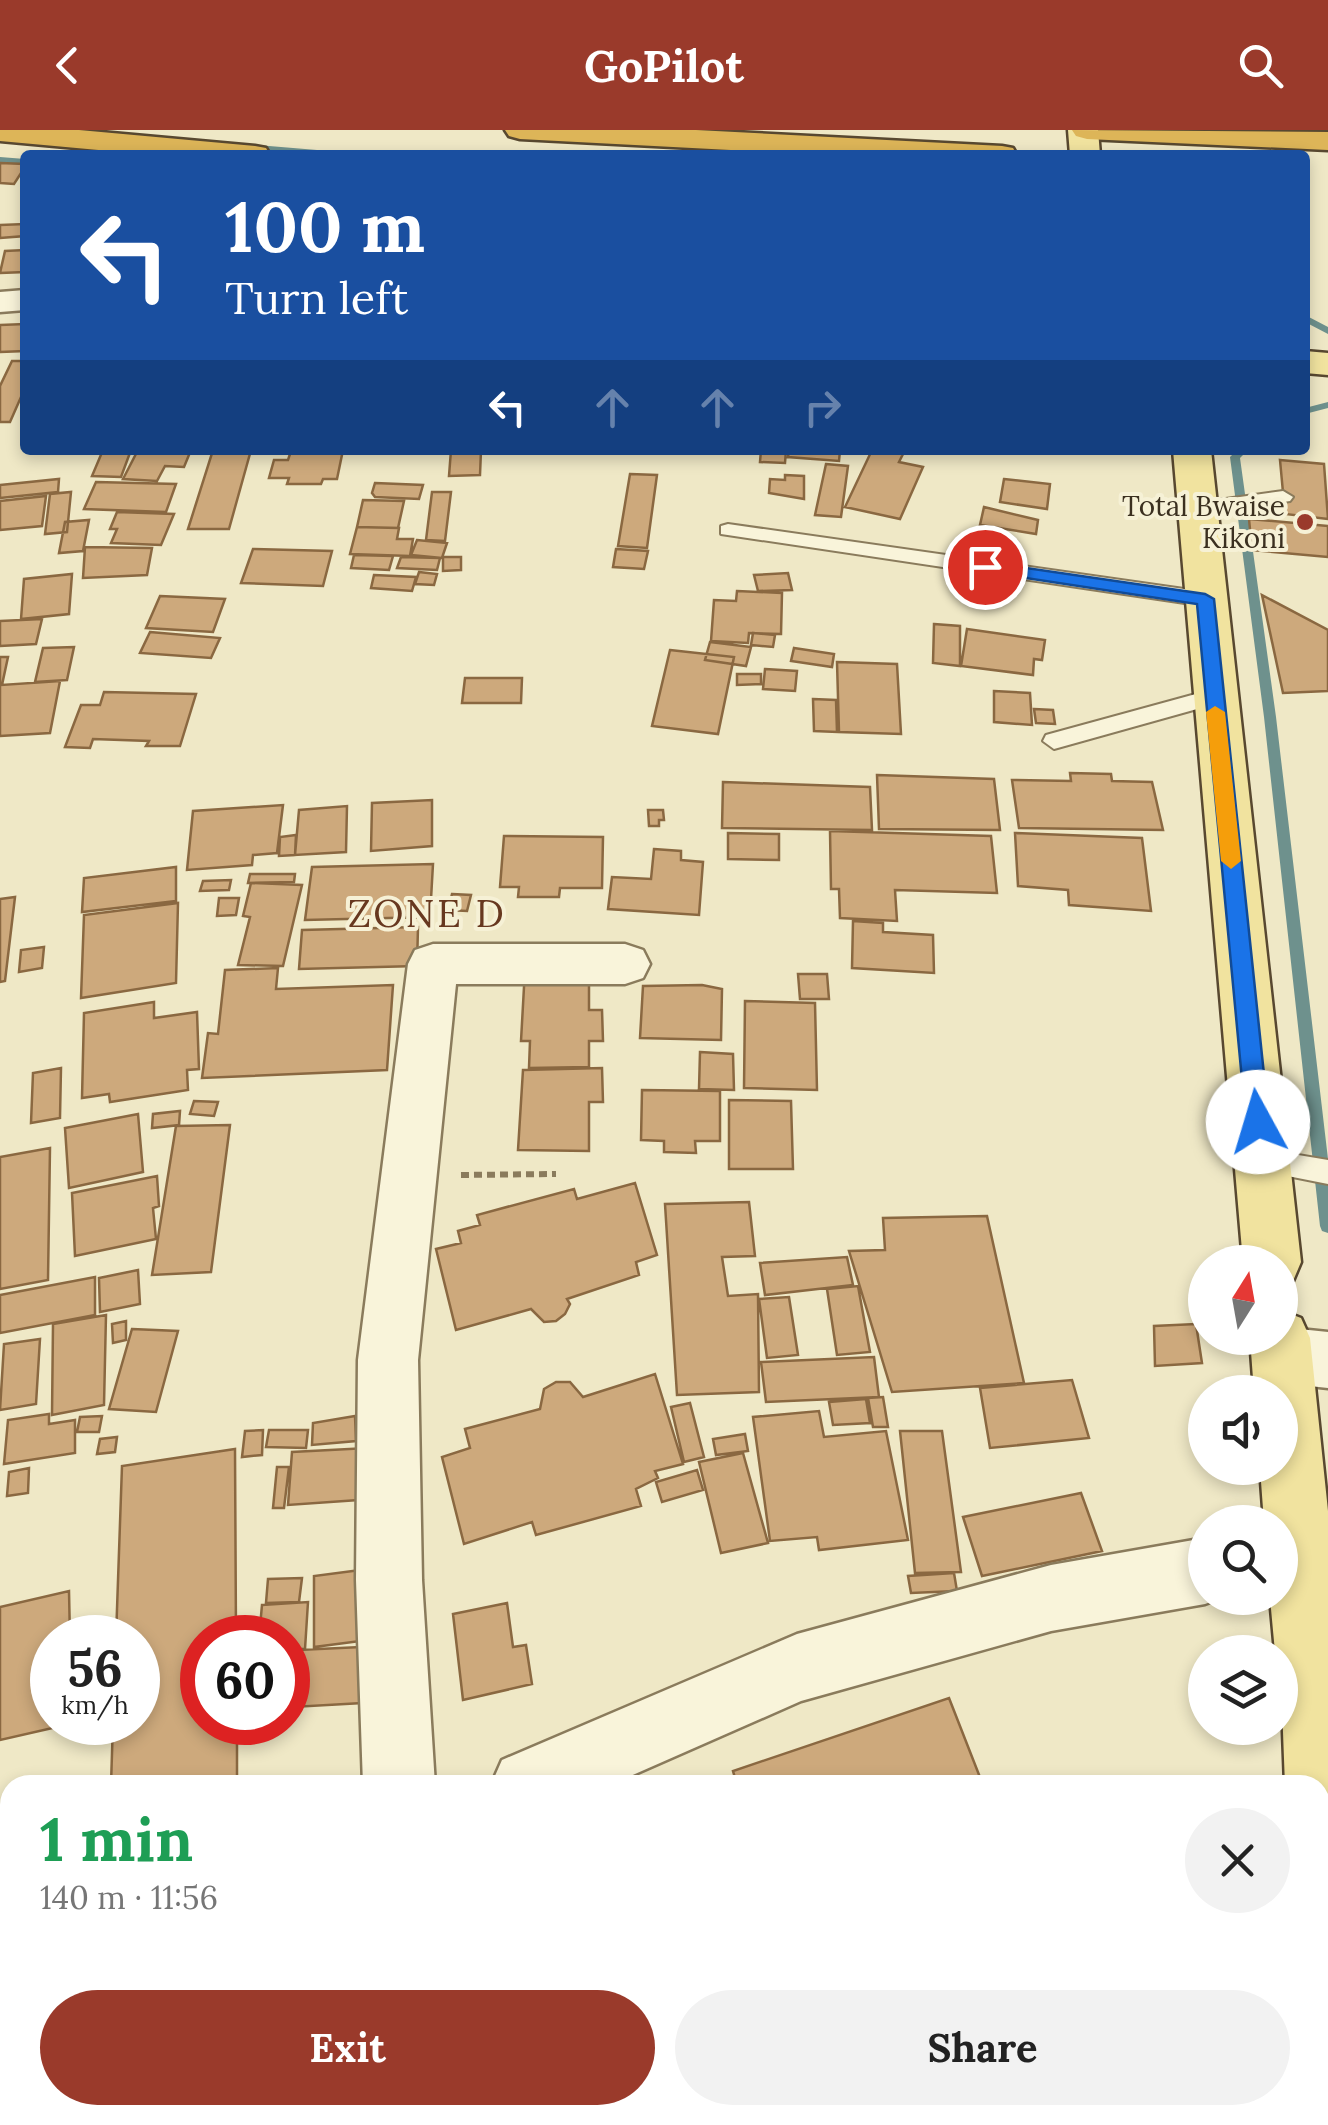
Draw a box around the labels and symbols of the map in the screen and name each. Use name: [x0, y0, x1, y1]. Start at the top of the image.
place label: Total Bwaise Kikoni: [1122, 488, 1285, 556]
marker: Total Bwaise Kikoni: [1294, 511, 1316, 533]
pin: [943, 525, 1028, 610]
district label: ZONE D: [348, 889, 506, 937]
position arrow: [1206, 1070, 1310, 1174]
north arrow: [1188, 1245, 1298, 1355]
speed limit sign: 60: [180, 1615, 310, 1745]

